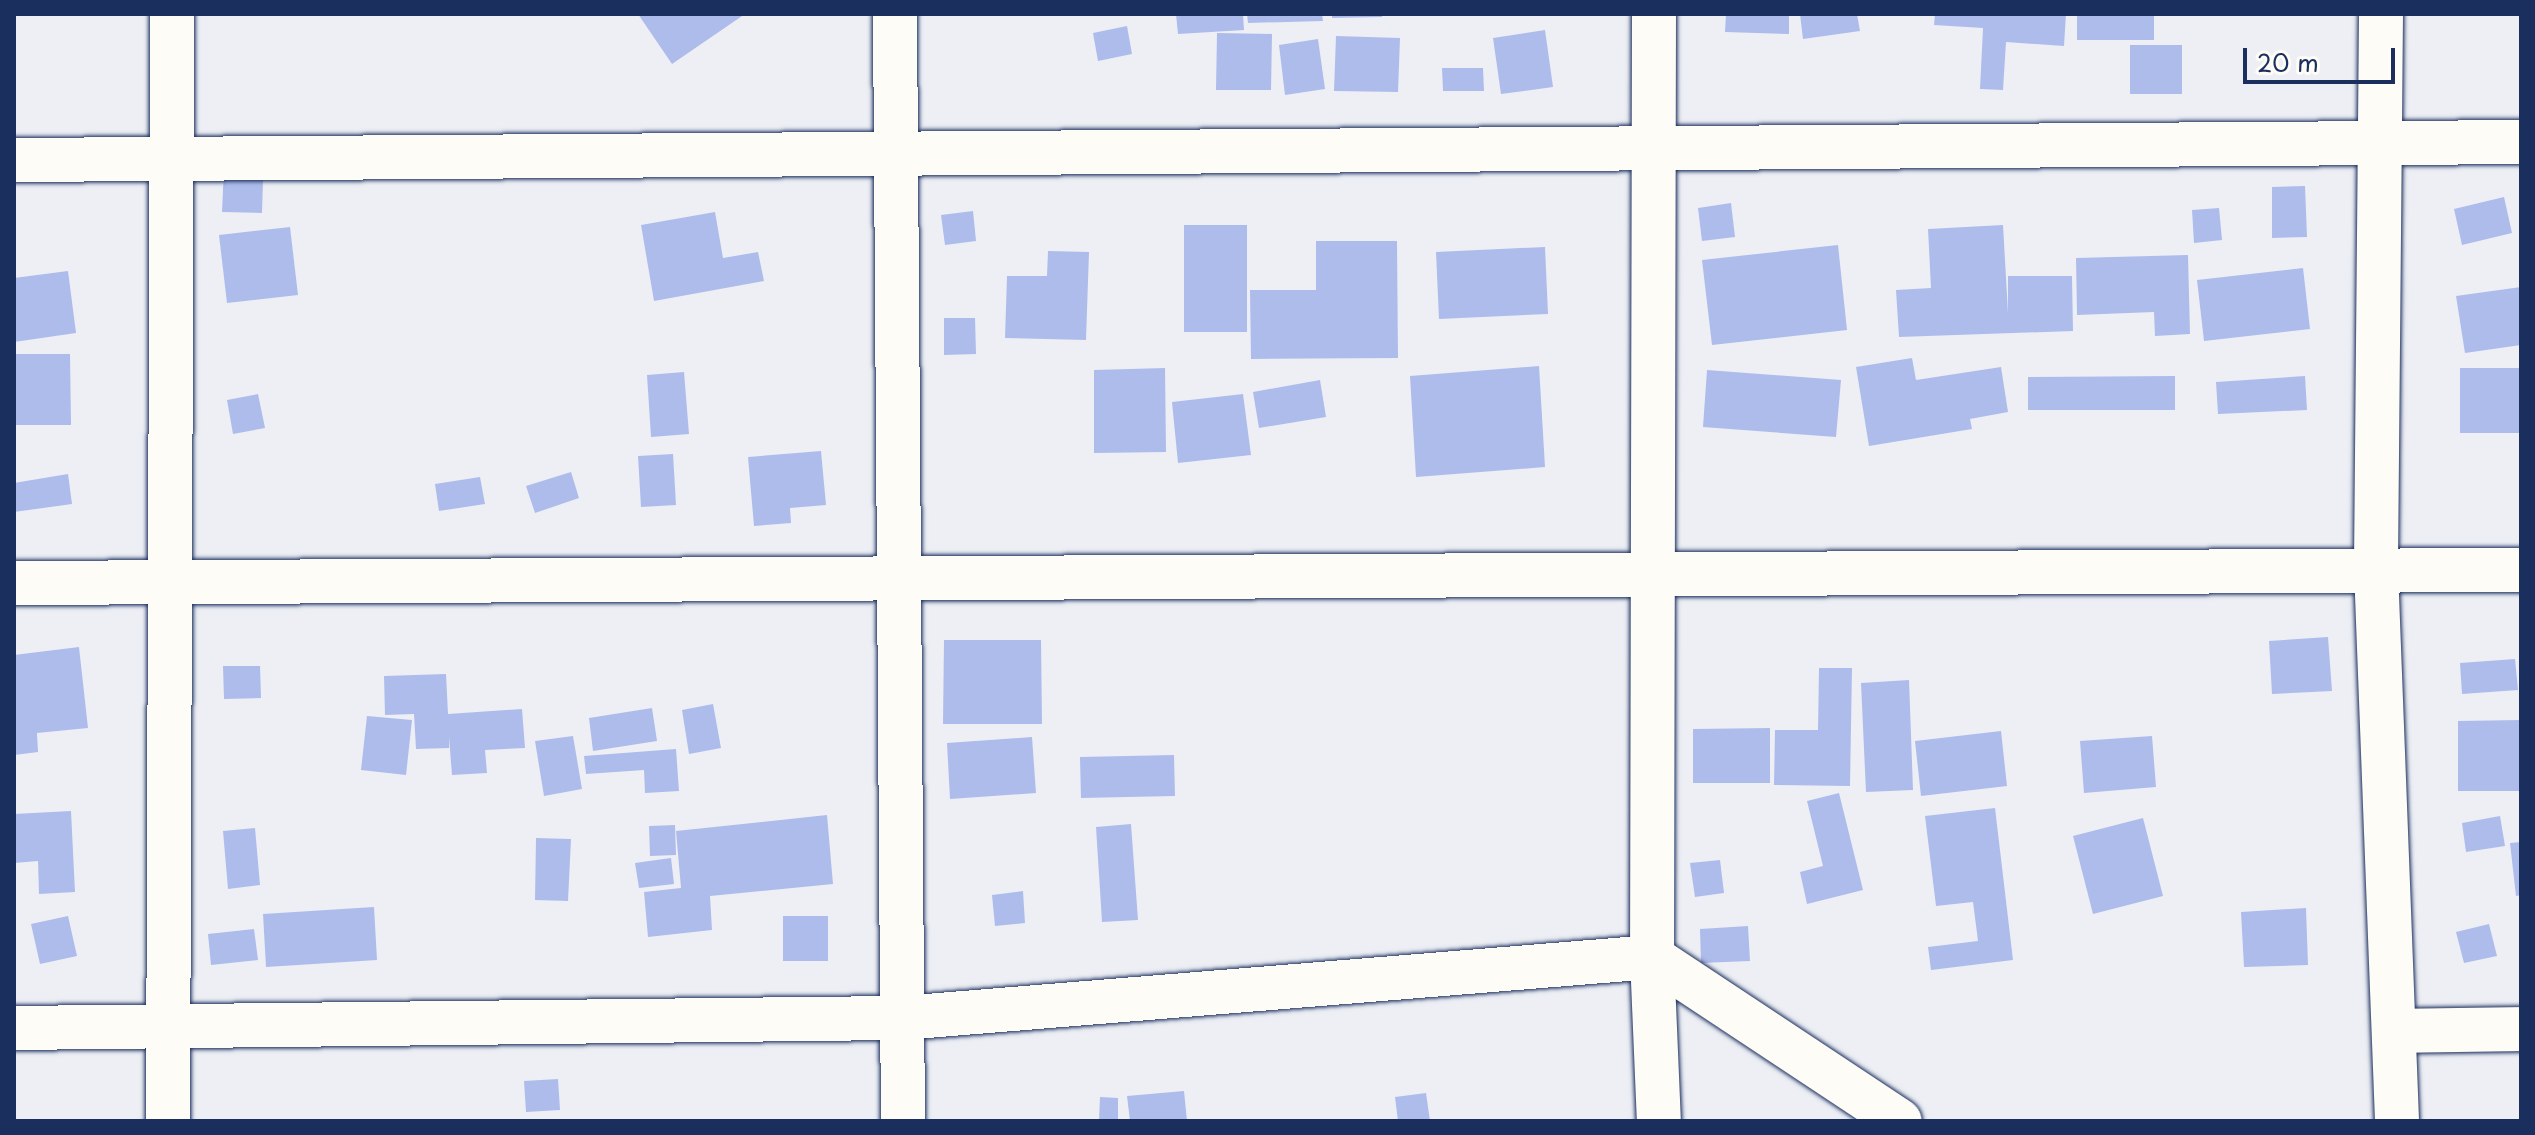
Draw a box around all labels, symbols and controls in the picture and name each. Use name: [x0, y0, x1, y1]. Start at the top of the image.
scale bar: [2247, 32, 2399, 82]
text: 20 m: [2257, 44, 2319, 80]

